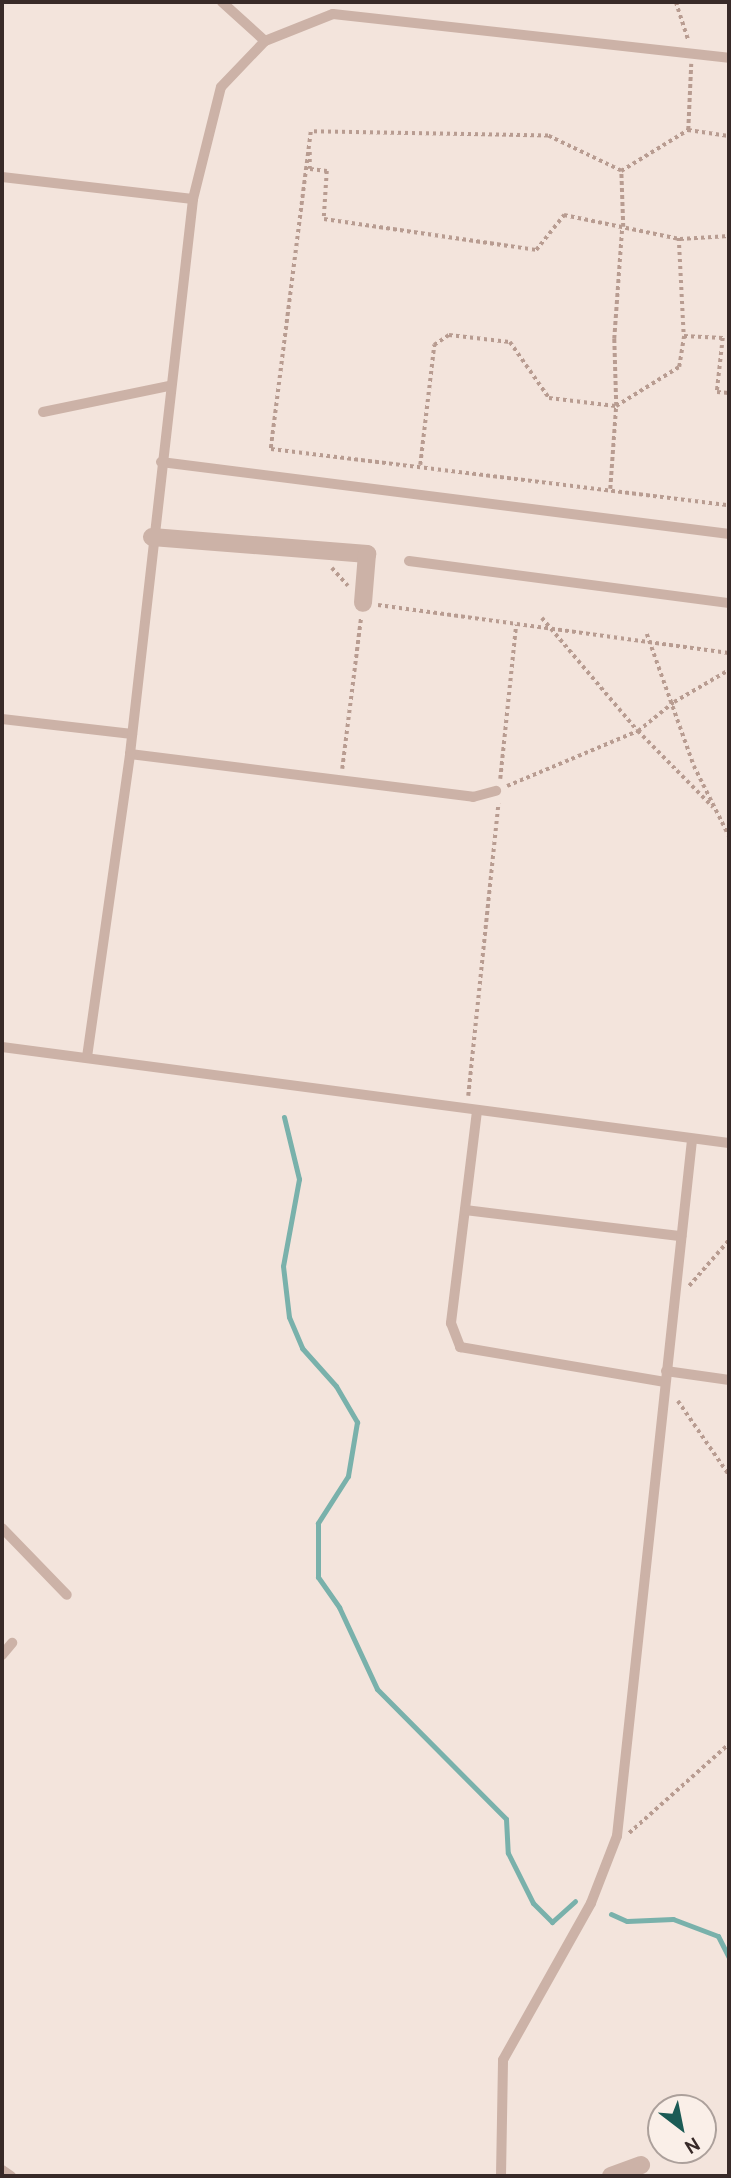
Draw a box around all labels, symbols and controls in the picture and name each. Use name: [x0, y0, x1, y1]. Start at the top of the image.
north arrow: [647, 2094, 717, 2164]
text: N: [681, 2132, 704, 2159]

